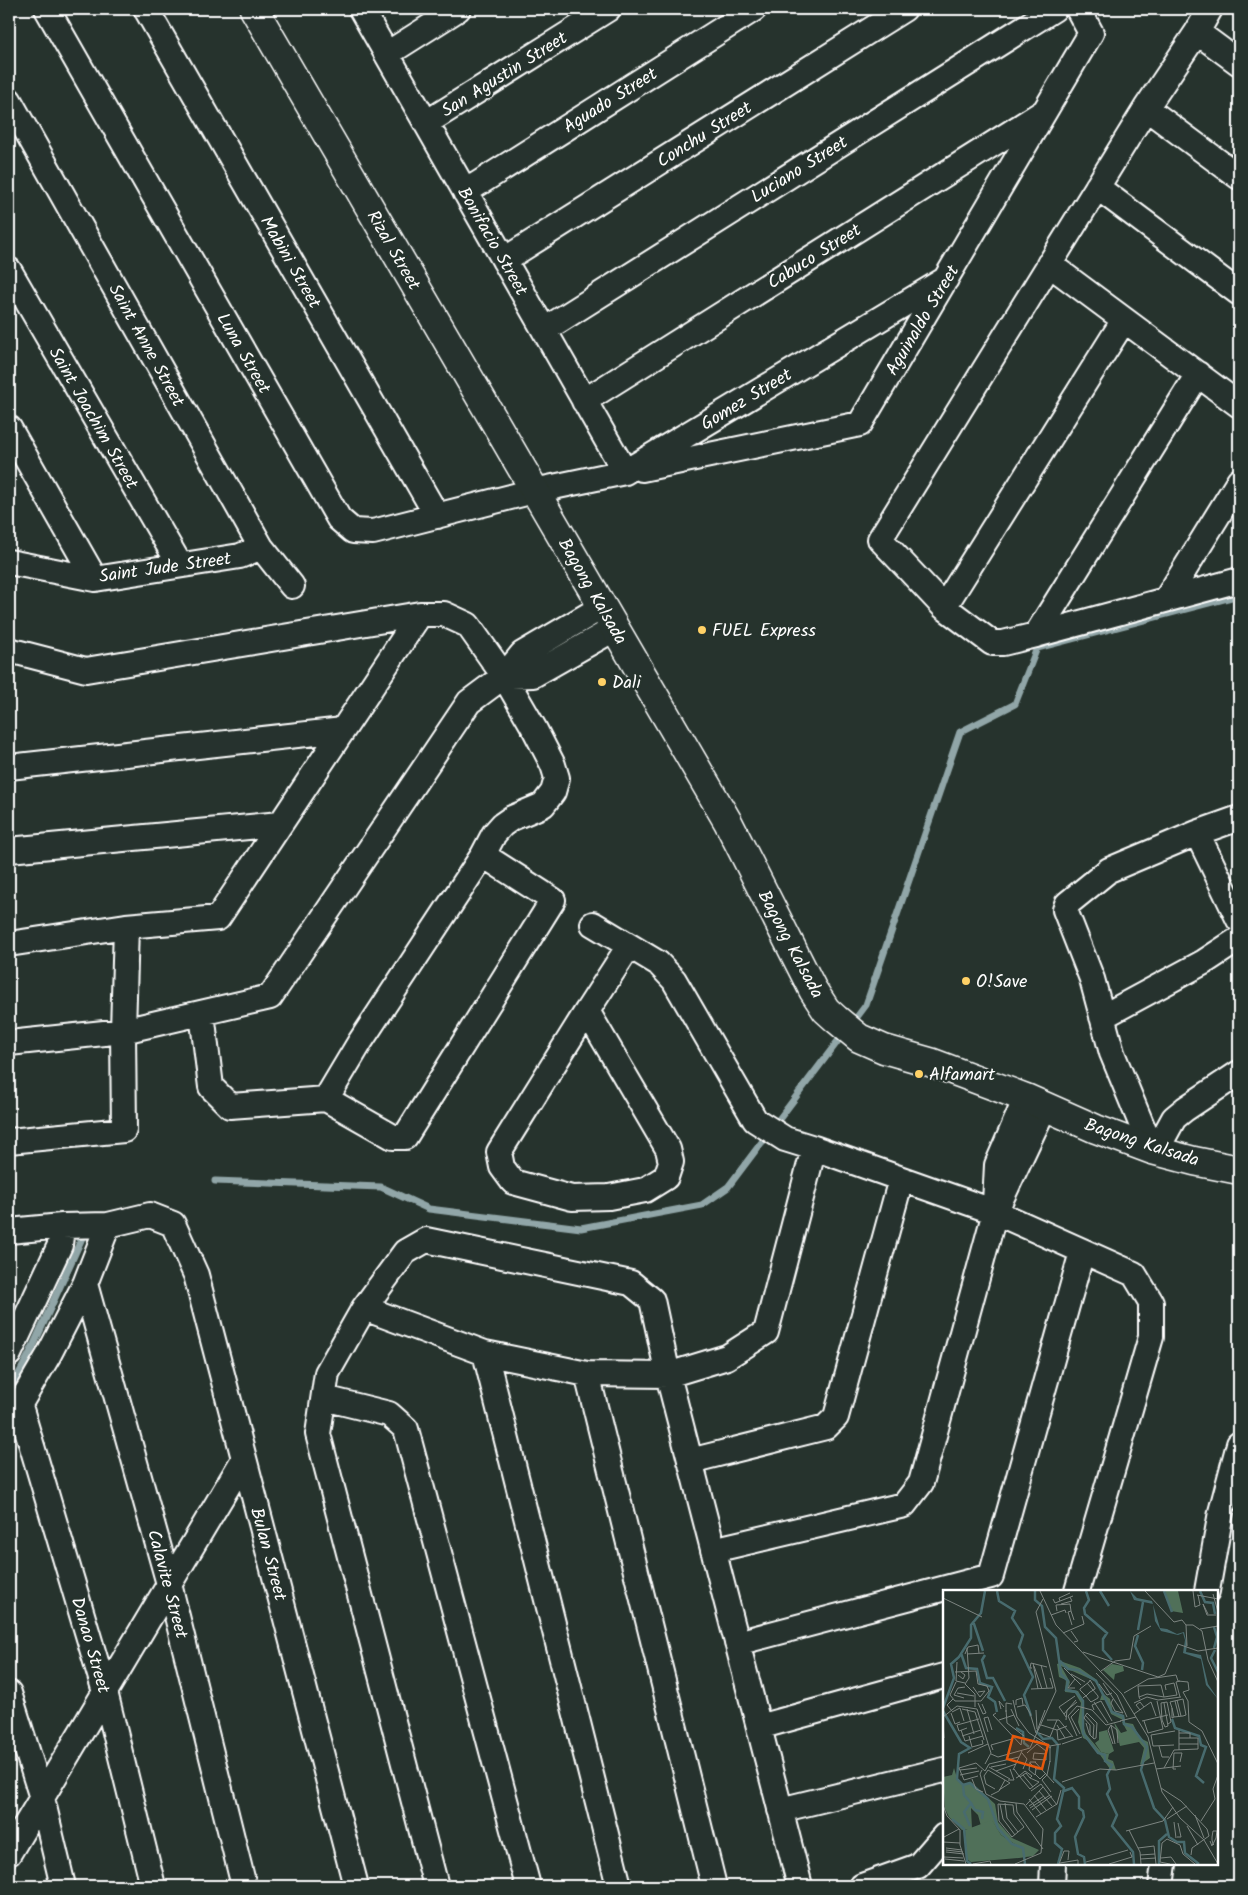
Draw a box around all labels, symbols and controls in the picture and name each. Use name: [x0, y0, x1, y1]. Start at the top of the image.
street label: San Agustin Street: [436, 24, 575, 126]
street label: Aguado Street: [558, 60, 665, 142]
street label: Conchu Street: [651, 94, 759, 176]
street label: Luciano Street: [746, 128, 855, 212]
street label: Bonifacio Street: [449, 182, 535, 303]
street label: Rizal Street: [358, 205, 428, 297]
street label: Mabini Street: [251, 211, 329, 316]
street label: Cabuco Street: [762, 216, 868, 298]
street label: Aguinaldo Street: [879, 259, 968, 382]
street label: Saint Anne Street: [100, 279, 192, 414]
street label: Luna Street: [208, 308, 278, 401]
street label: Saint Joachim Street: [40, 342, 146, 496]
street label: Gomez Street: [695, 361, 799, 439]
street label: Bagong Kalsada: [549, 533, 634, 651]
street label: Saint Jude Street: [97, 545, 234, 592]
place label: FUEL Express: [712, 617, 816, 646]
marker: FUEL Express: [696, 624, 708, 636]
place label: Dali: [612, 669, 641, 698]
marker: Dali: [596, 676, 608, 688]
street label: Bagong Kalsada: [749, 885, 830, 1004]
place label: O!Save: [976, 968, 1027, 997]
marker: O!Save: [960, 975, 972, 987]
place label: Alfamart: [929, 1061, 996, 1090]
marker: Alfamart: [913, 1068, 925, 1080]
street label: Bagong Kalsada: [1080, 1111, 1203, 1176]
street label: Bulan Street: [241, 1505, 294, 1605]
street label: Calavite Street: [138, 1527, 195, 1643]
inset map: [943, 1590, 1218, 1865]
street label: Danao Street: [62, 1594, 117, 1698]

